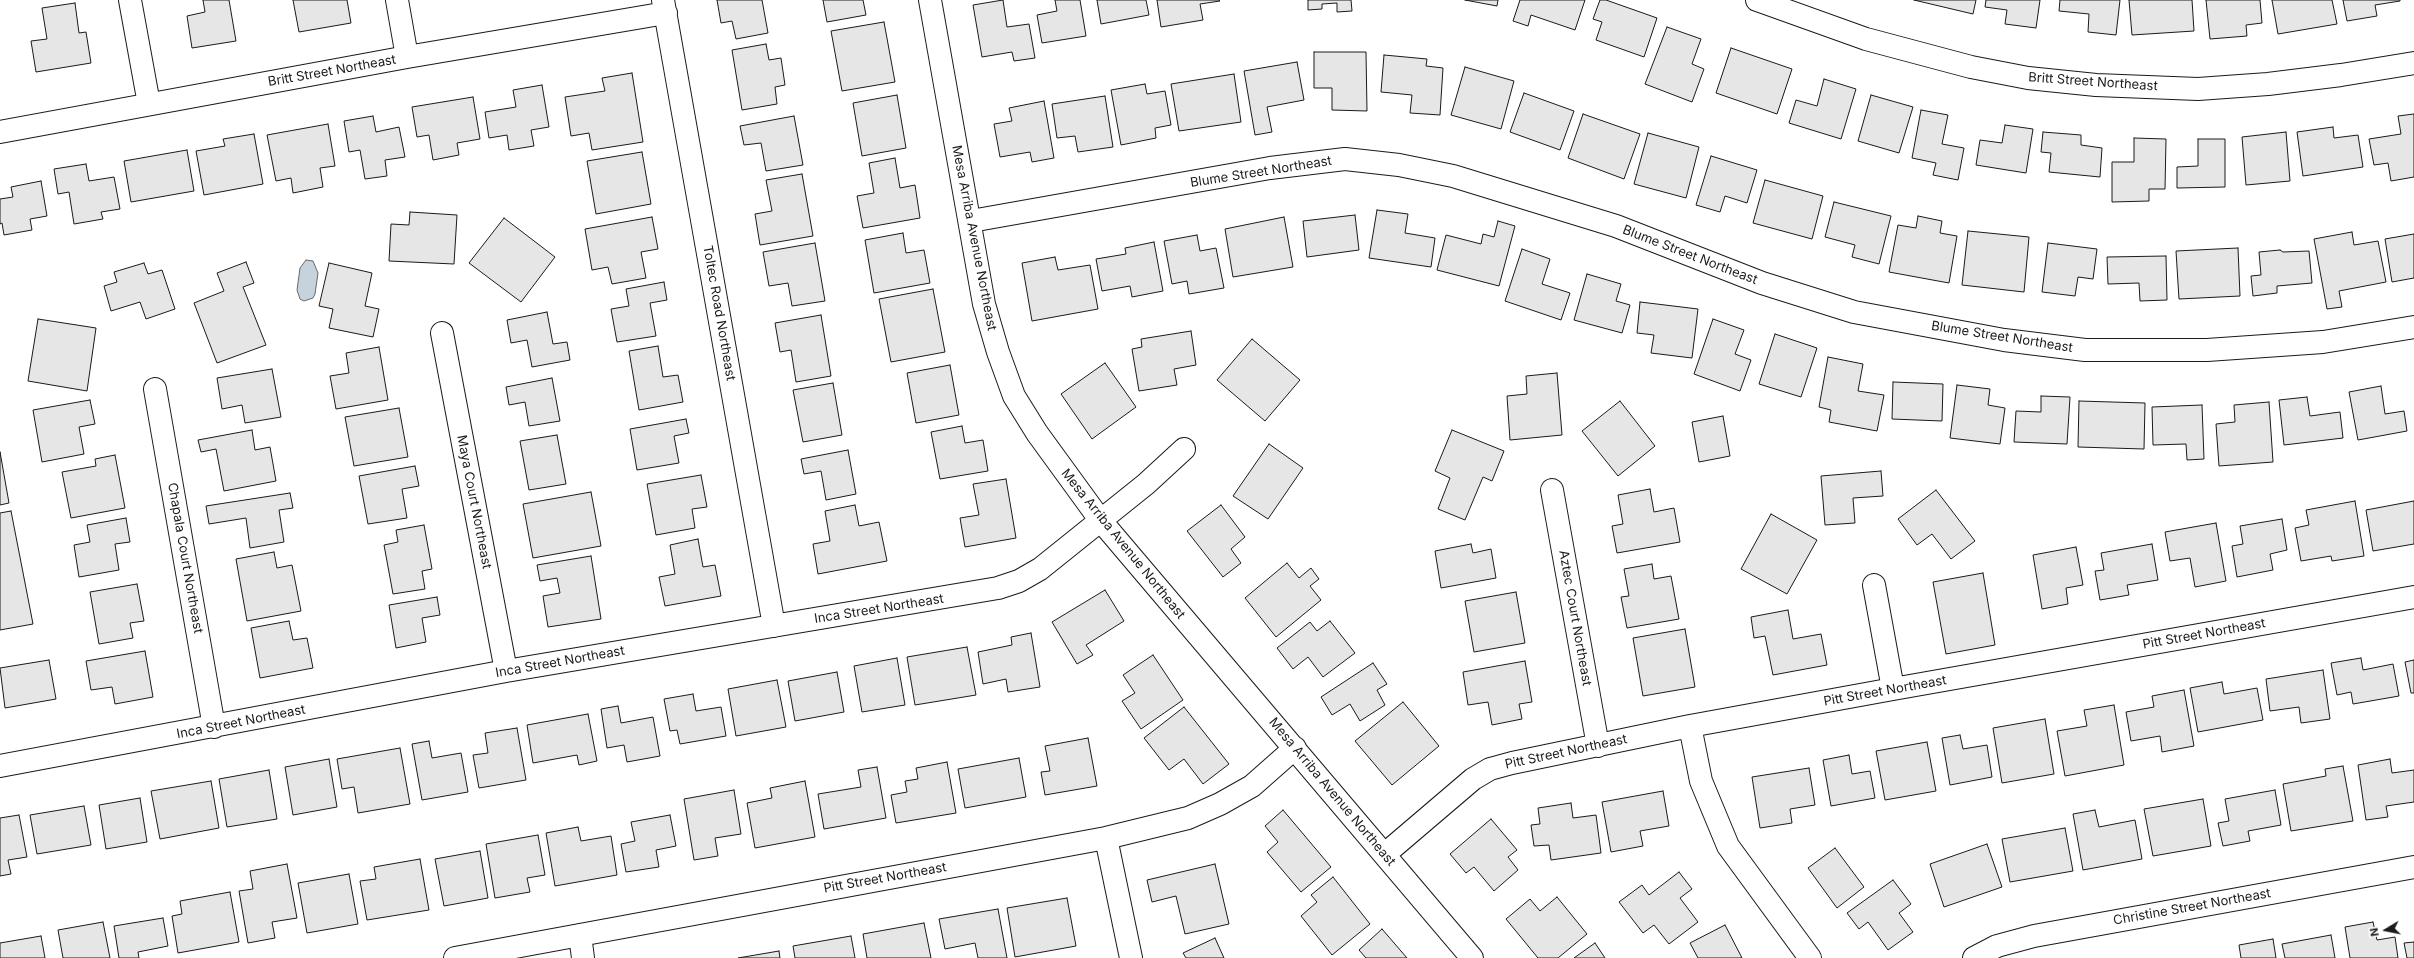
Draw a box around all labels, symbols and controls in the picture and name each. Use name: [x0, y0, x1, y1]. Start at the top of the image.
street label: Britt Street Northeast: [267, 52, 397, 90]
street label: Britt Street Northeast: [2028, 70, 2158, 94]
street label: Mesa Arriba Avenue Northeast: [948, 144, 1000, 332]
street label: Blume Street Northeast: [1189, 153, 1333, 191]
street label: Blume Street Northeast: [1620, 222, 1760, 288]
street label: Toltec Road Northeast: [699, 244, 739, 382]
street label: Blume Street Northeast: [1930, 318, 2074, 356]
street label: Maya Court Northeast: [453, 434, 495, 570]
street label: Mesa Arriba Avenue Northeast: [1058, 466, 1188, 622]
street label: Chapala Court Northeast: [164, 481, 206, 635]
street label: Aztec Court Northeast: [1555, 549, 1595, 687]
street label: Inca Street Northeast: [813, 591, 945, 627]
street label: Pitt Street Northeast: [2141, 616, 2267, 652]
street label: Inca Street Northeast: [494, 643, 626, 681]
street label: Pitt Street Northeast: [1822, 673, 1948, 709]
street label: Inca Street Northeast: [175, 702, 307, 742]
street label: Mesa Arriba Avenue Northeast: [1265, 715, 1399, 869]
street label: Pitt Street Northeast: [1504, 731, 1628, 773]
street label: Pitt Street Northeast: [822, 860, 948, 896]
street label: Christine Street Northeast: [2112, 885, 2272, 929]
north arrow: [2366, 910, 2406, 950]
text: N: [2367, 927, 2382, 937]

